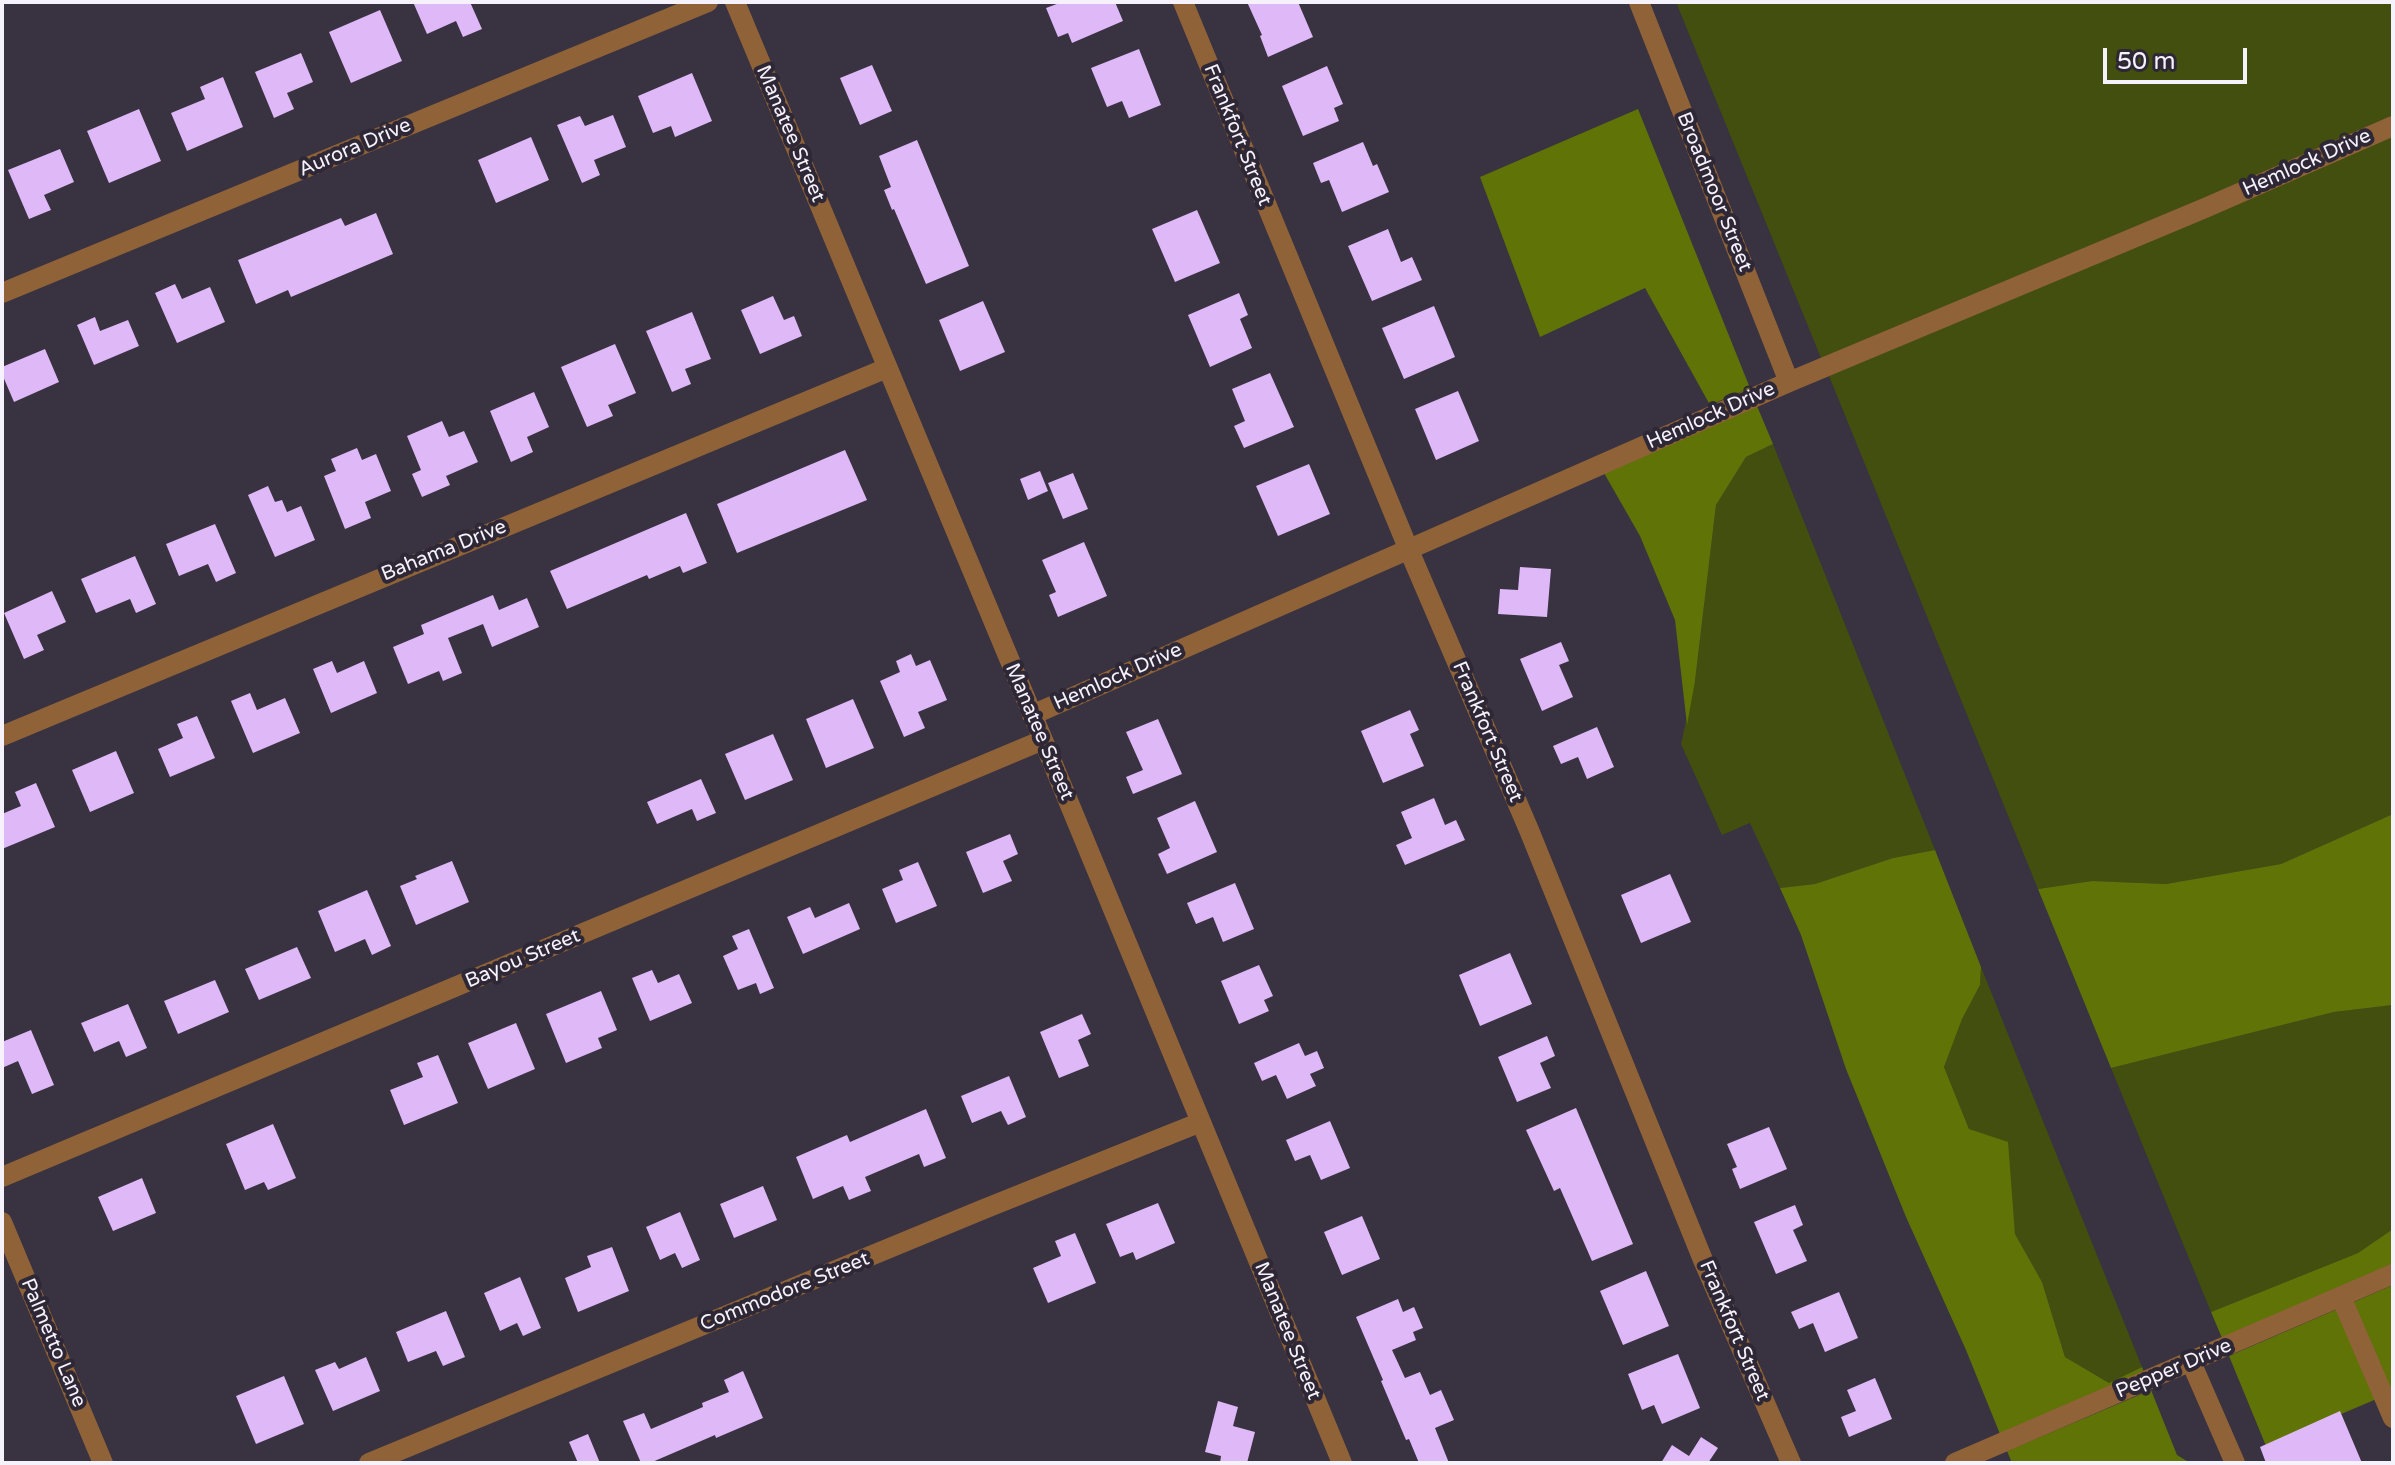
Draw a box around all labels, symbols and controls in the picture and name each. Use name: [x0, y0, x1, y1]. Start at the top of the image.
scale bar: [2107, 32, 2251, 82]
text: 50 m: [2117, 47, 2175, 76]
street label: Frankfort Street: [1198, 61, 1276, 209]
street label: Manatee Street: [750, 62, 830, 206]
street label: Broadmoor Street: [1671, 109, 1757, 275]
street label: Aurora Drive: [295, 114, 415, 182]
street label: Hemlock Drive: [2239, 124, 2375, 202]
street label: Hemlock Drive: [1643, 377, 1779, 455]
street label: Bahama Drive: [378, 515, 510, 587]
street label: Hemlock Drive: [1050, 638, 1186, 716]
street label: Frankfort Street: [1447, 658, 1527, 806]
street label: Manatee Street: [999, 660, 1079, 804]
street label: Bayou Street: [462, 924, 584, 994]
street label: Commodore Street: [697, 1247, 873, 1337]
street label: Frankfort Street: [1694, 1257, 1774, 1405]
street label: Manatee Street: [1248, 1259, 1326, 1403]
street label: Palmetto Lane: [15, 1275, 91, 1411]
street label: Pepper Drive: [2113, 1334, 2235, 1404]

